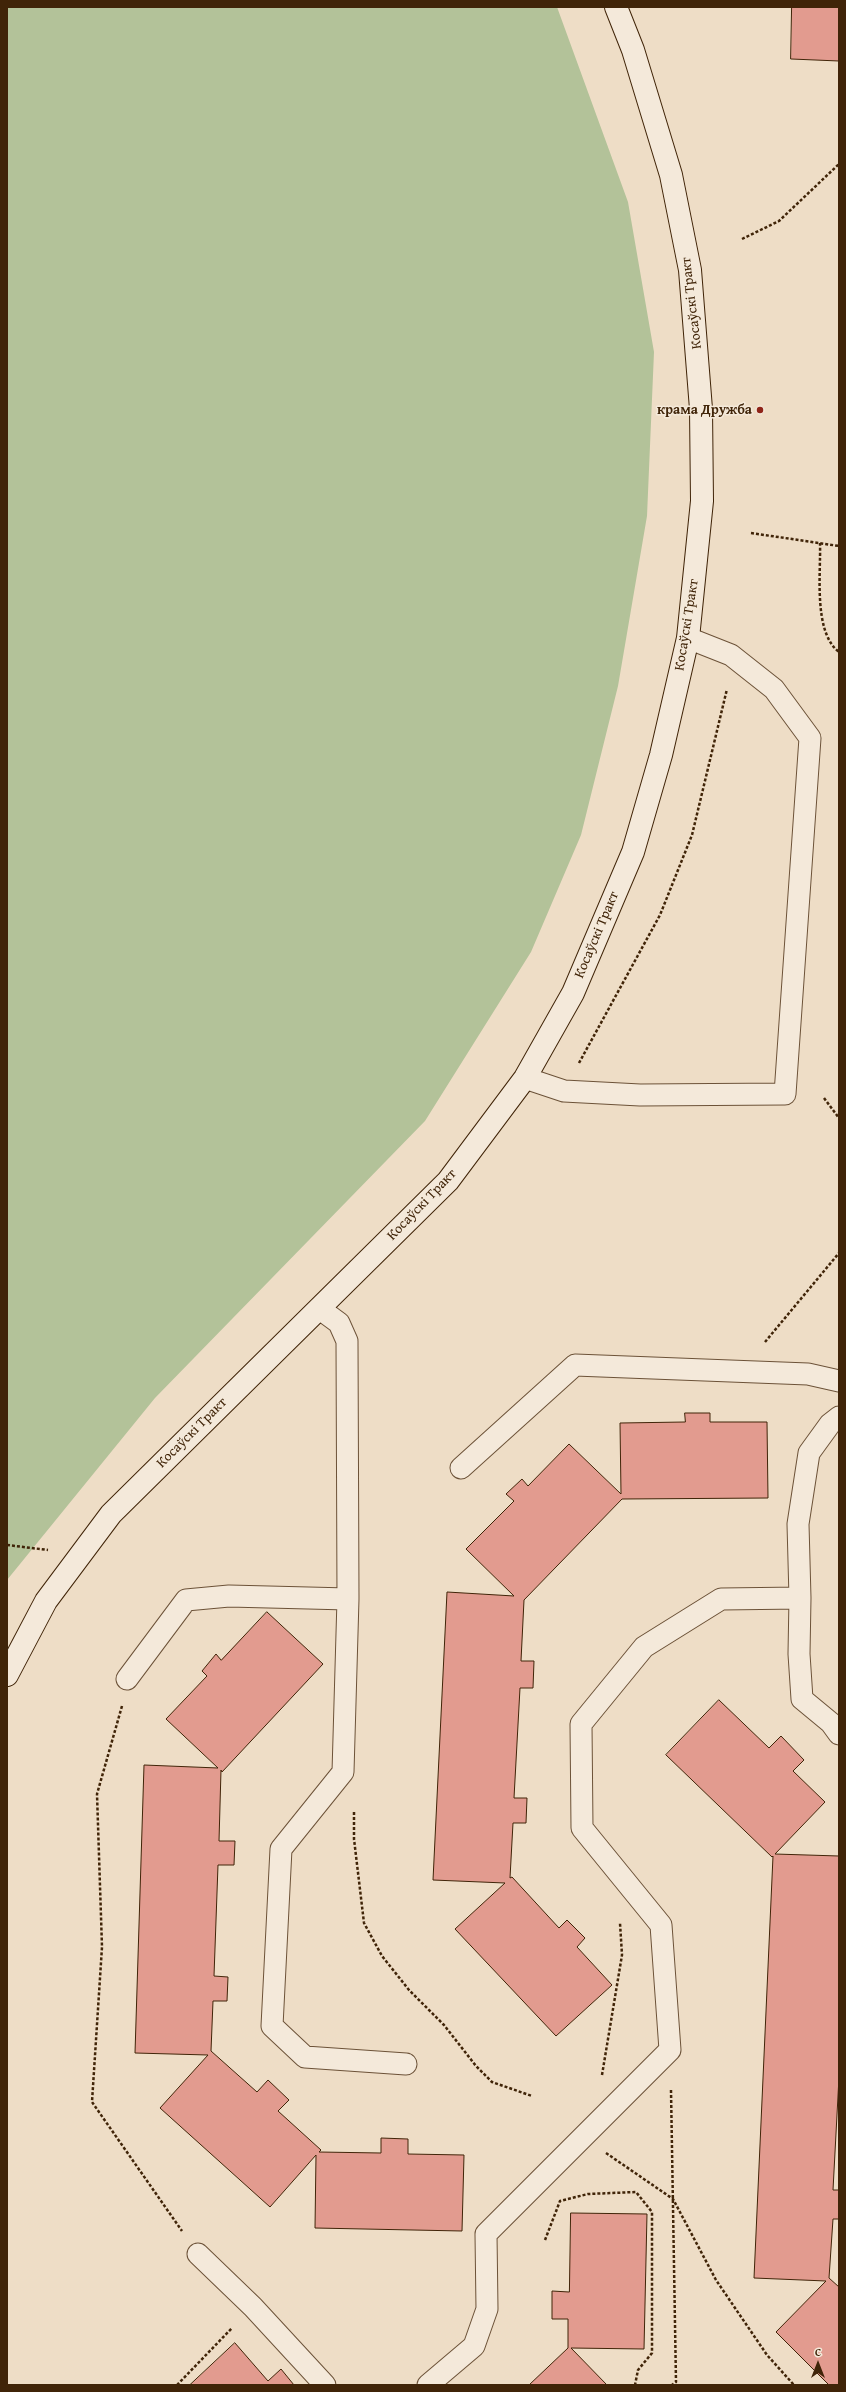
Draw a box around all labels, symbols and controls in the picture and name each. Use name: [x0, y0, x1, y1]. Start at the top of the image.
street label: Косаўскі Тракт: [678, 256, 706, 350]
place label: крама Дружба: [657, 402, 752, 418]
marker: крама Дружба: [755, 405, 765, 415]
street label: Косаўскі Тракт: [671, 578, 703, 672]
street label: Косаўскі Тракт: [571, 889, 623, 981]
street label: Косаўскі Тракт: [384, 1166, 460, 1244]
street label: Косаўскі Тракт: [153, 1394, 231, 1472]
north arrow: [798, 2344, 838, 2384]
text: С: [815, 2344, 821, 2360]

